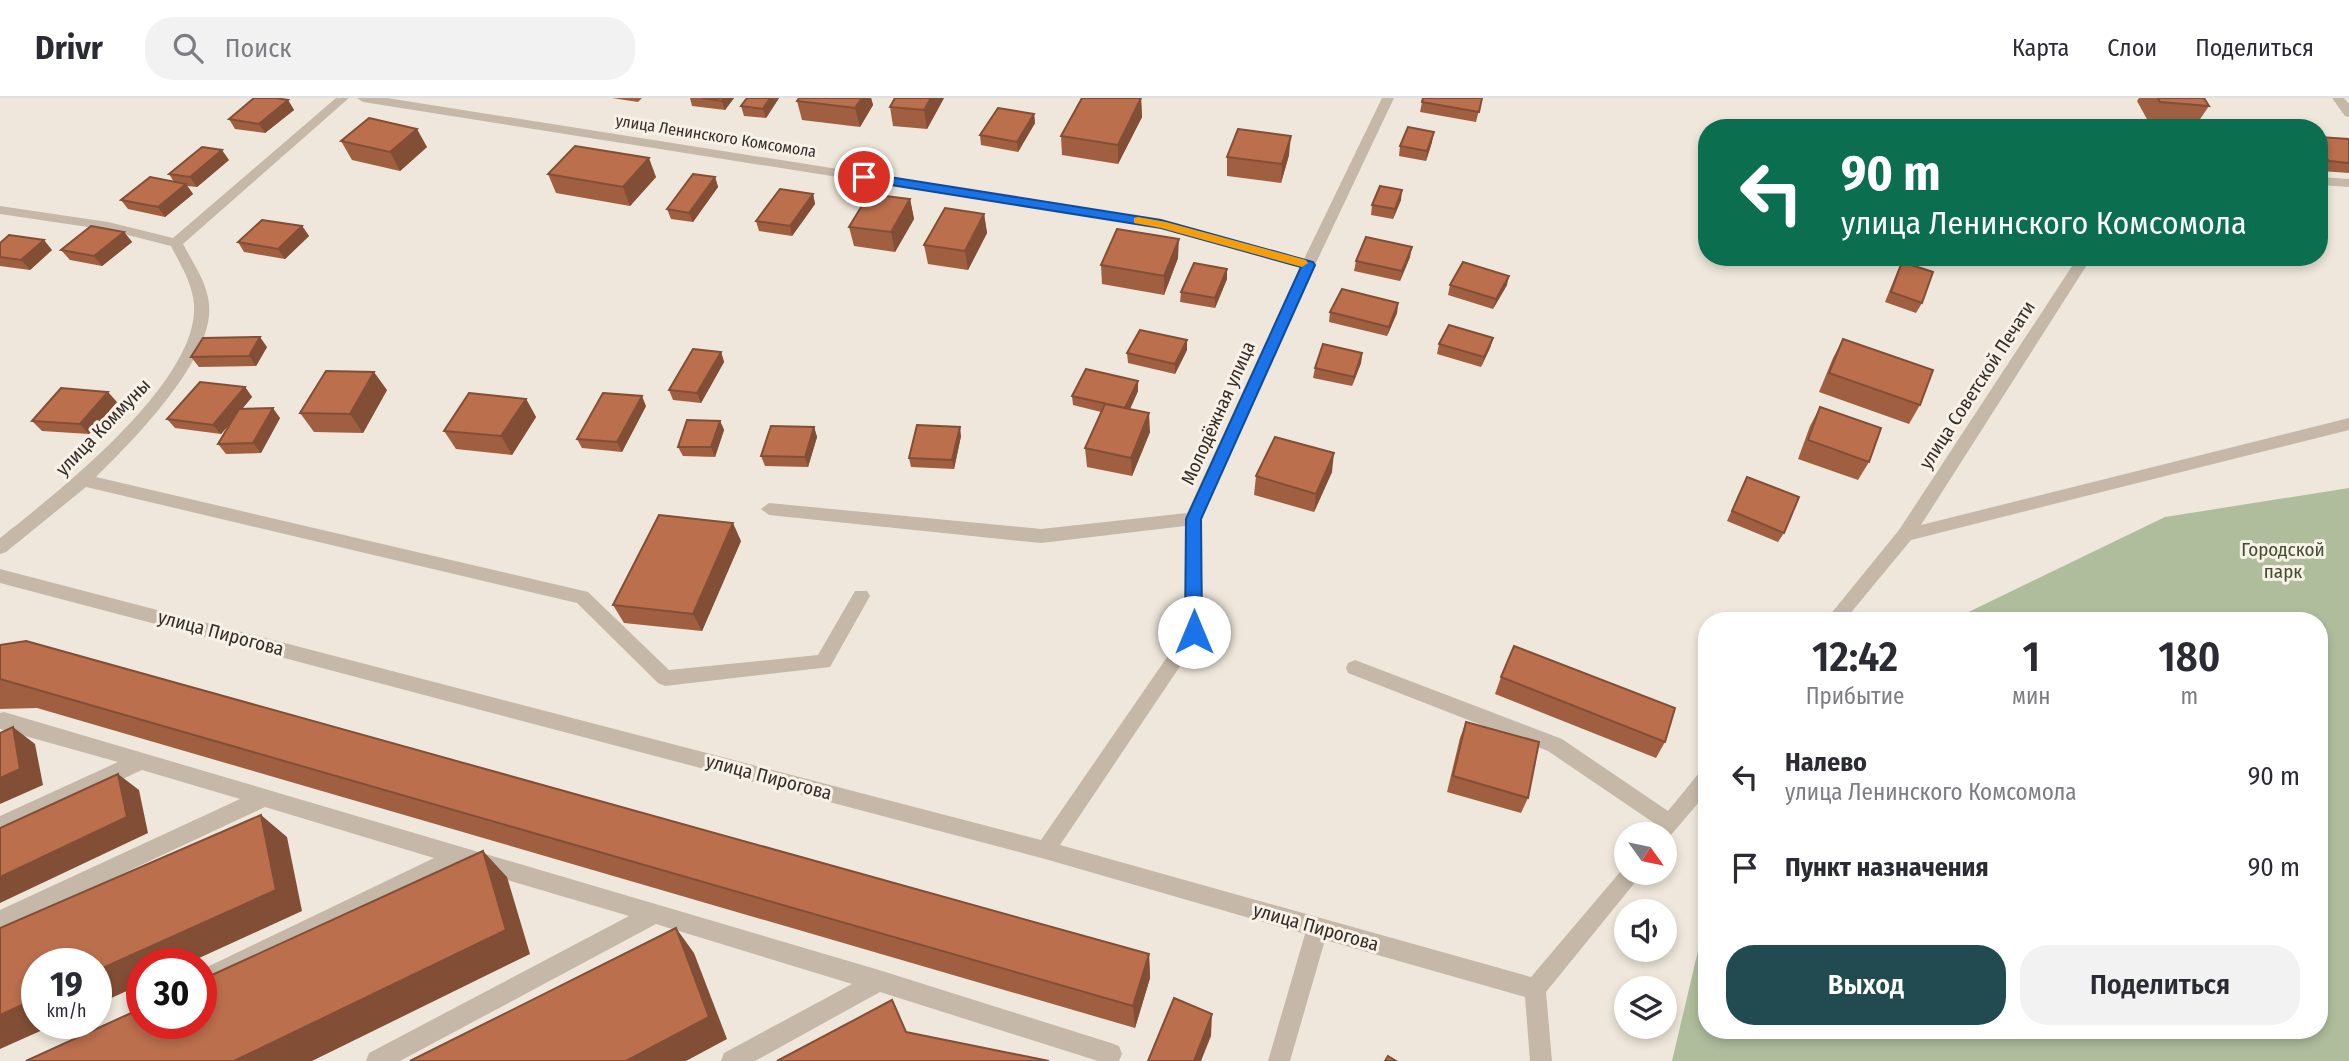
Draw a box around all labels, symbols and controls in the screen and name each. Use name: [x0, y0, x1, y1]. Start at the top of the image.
search box: [145, 17, 635, 80]
text: Drivr: [35, 28, 103, 68]
icon: search: [169, 29, 207, 67]
text: Поиск: [225, 33, 292, 64]
text: Карта: [2012, 34, 2069, 62]
text: Слои: [2107, 34, 2157, 62]
text: Поделиться: [2195, 34, 2314, 62]
street label: улица Ленинского Комсомола: [614, 111, 818, 161]
text: 90 m: [1841, 144, 1941, 203]
pin: [834, 147, 894, 207]
icon: left: [1726, 147, 1817, 238]
icon: arrive: [845, 158, 883, 196]
text: улица Ленинского Комсомола: [1841, 204, 2247, 242]
street label: улица Советской Печати: [1914, 297, 2040, 473]
street label: Молодёжная улица: [1176, 338, 1260, 488]
street label: улица Коммуны: [51, 374, 155, 480]
park label: Городской парк: [2241, 538, 2325, 583]
position arrow: [1157, 595, 1231, 669]
street label: улица Пирогова: [156, 605, 286, 661]
text: 12:42: [1812, 632, 1898, 682]
text: 1: [2023, 632, 2040, 682]
text: 180: [2158, 632, 2220, 682]
text: Прибытие: [1806, 682, 1904, 710]
text: мин: [2012, 682, 2051, 710]
text: m: [2180, 682, 2198, 710]
text: Налево: [1785, 747, 1867, 778]
street label: улица Пирогова: [704, 749, 834, 805]
icon: left: [1726, 758, 1764, 796]
text: 90 m: [2248, 761, 2300, 792]
text: улица Ленинского Комсомола: [1785, 778, 2077, 806]
north arrow: [1614, 822, 1676, 886]
map controls: [1614, 822, 1677, 1039]
icon: arrive: [1726, 849, 1764, 887]
text: Пункт назначения: [1785, 852, 1989, 883]
text: 90 m: [2248, 852, 2300, 883]
street label: улица Пирогова: [1251, 898, 1381, 956]
button: sound: [1614, 899, 1677, 962]
button: Выход: [1726, 945, 2006, 1025]
button: Поделиться: [2020, 945, 2300, 1025]
speed limit sign: 30: [126, 948, 217, 1039]
text: 19: [50, 963, 83, 1005]
button: layers: [1614, 976, 1677, 1039]
text: km/h: [46, 1000, 87, 1022]

